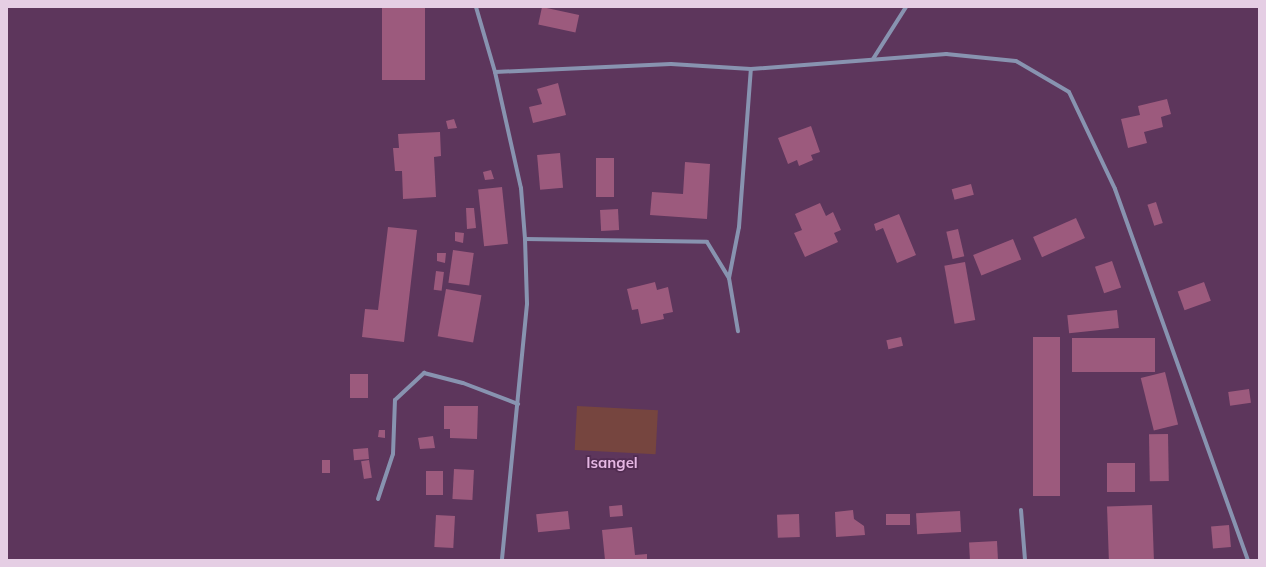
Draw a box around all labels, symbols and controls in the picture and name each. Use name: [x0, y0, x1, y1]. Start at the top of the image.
district label: Isangel: [586, 454, 638, 472]

